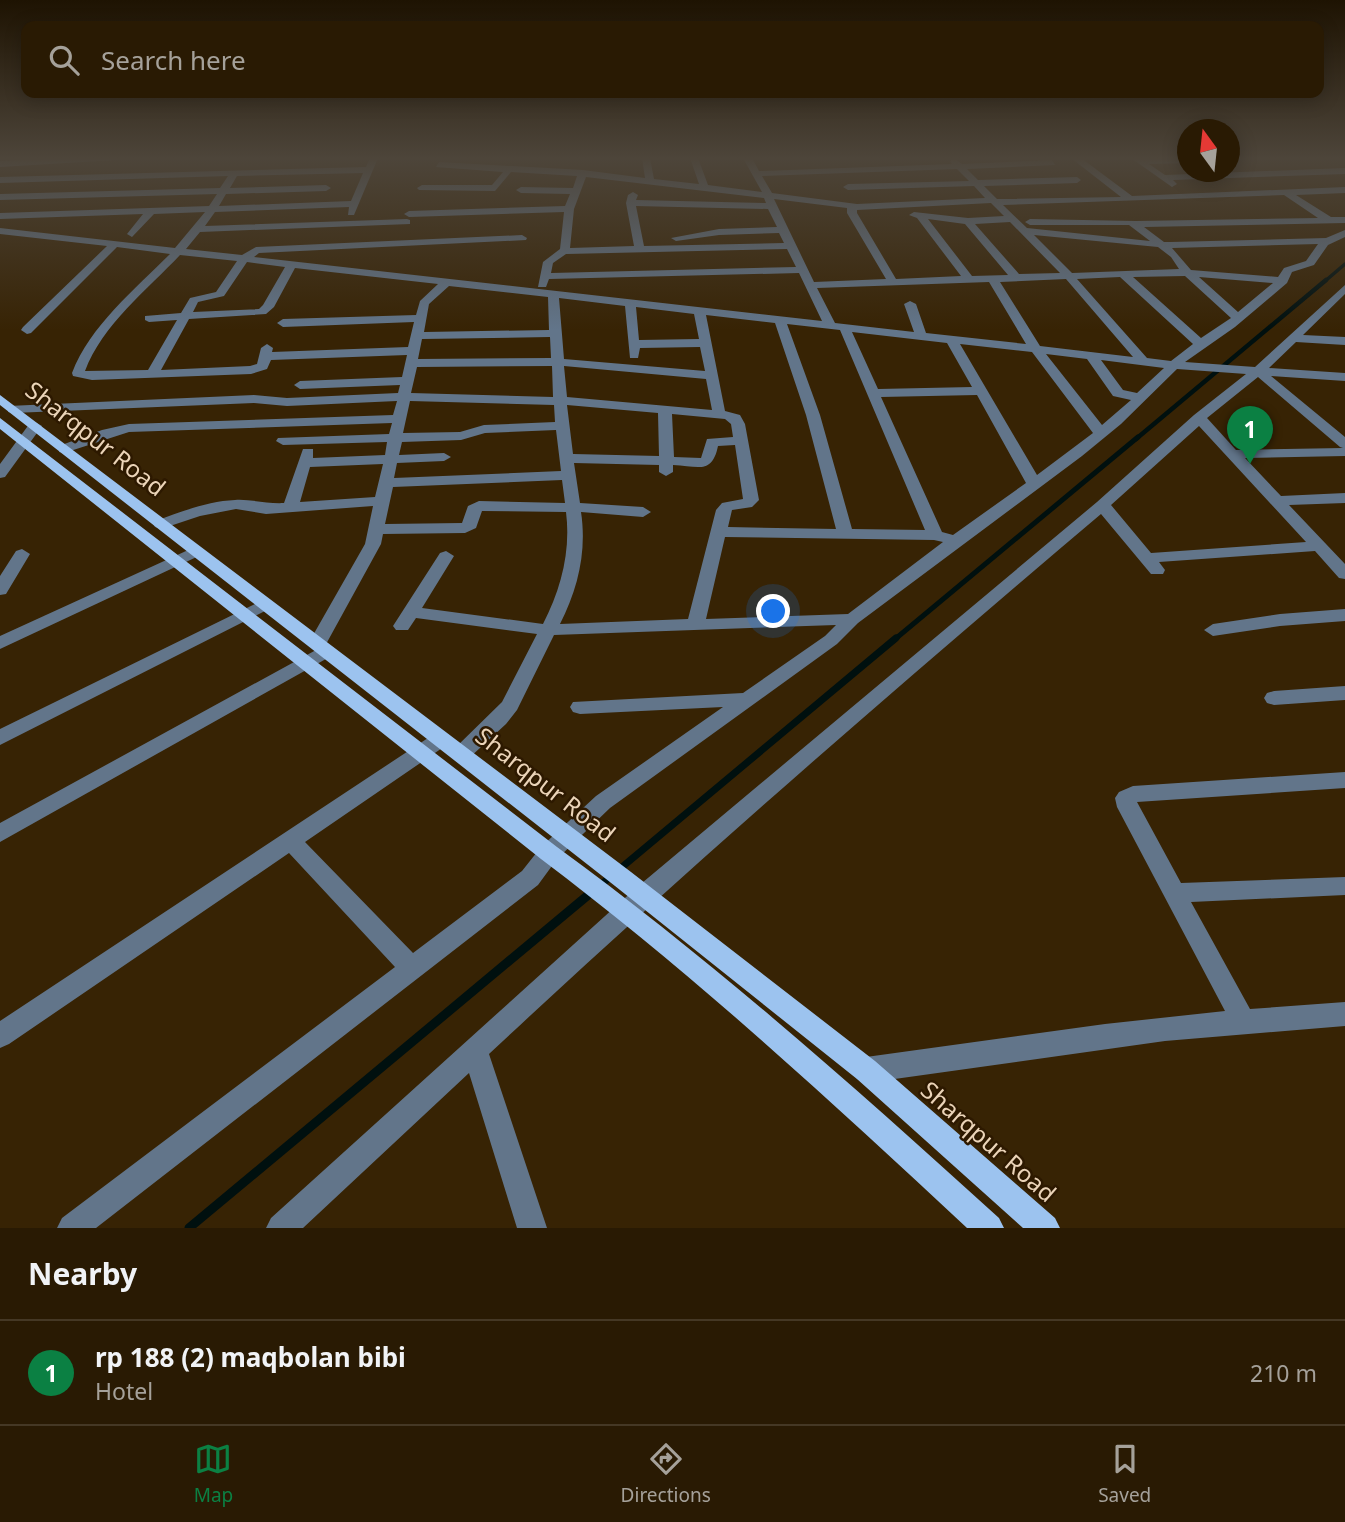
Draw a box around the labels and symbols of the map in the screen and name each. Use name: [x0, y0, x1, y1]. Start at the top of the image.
north arrow: [1177, 119, 1240, 182]
street label: Sharqpur Road: [19, 373, 173, 503]
pin: 1: [1227, 406, 1273, 464]
your location: [756, 594, 790, 628]
street label: Sharqpur Road: [469, 719, 623, 849]
street label: Sharqpur Road: [914, 1073, 1064, 1209]

